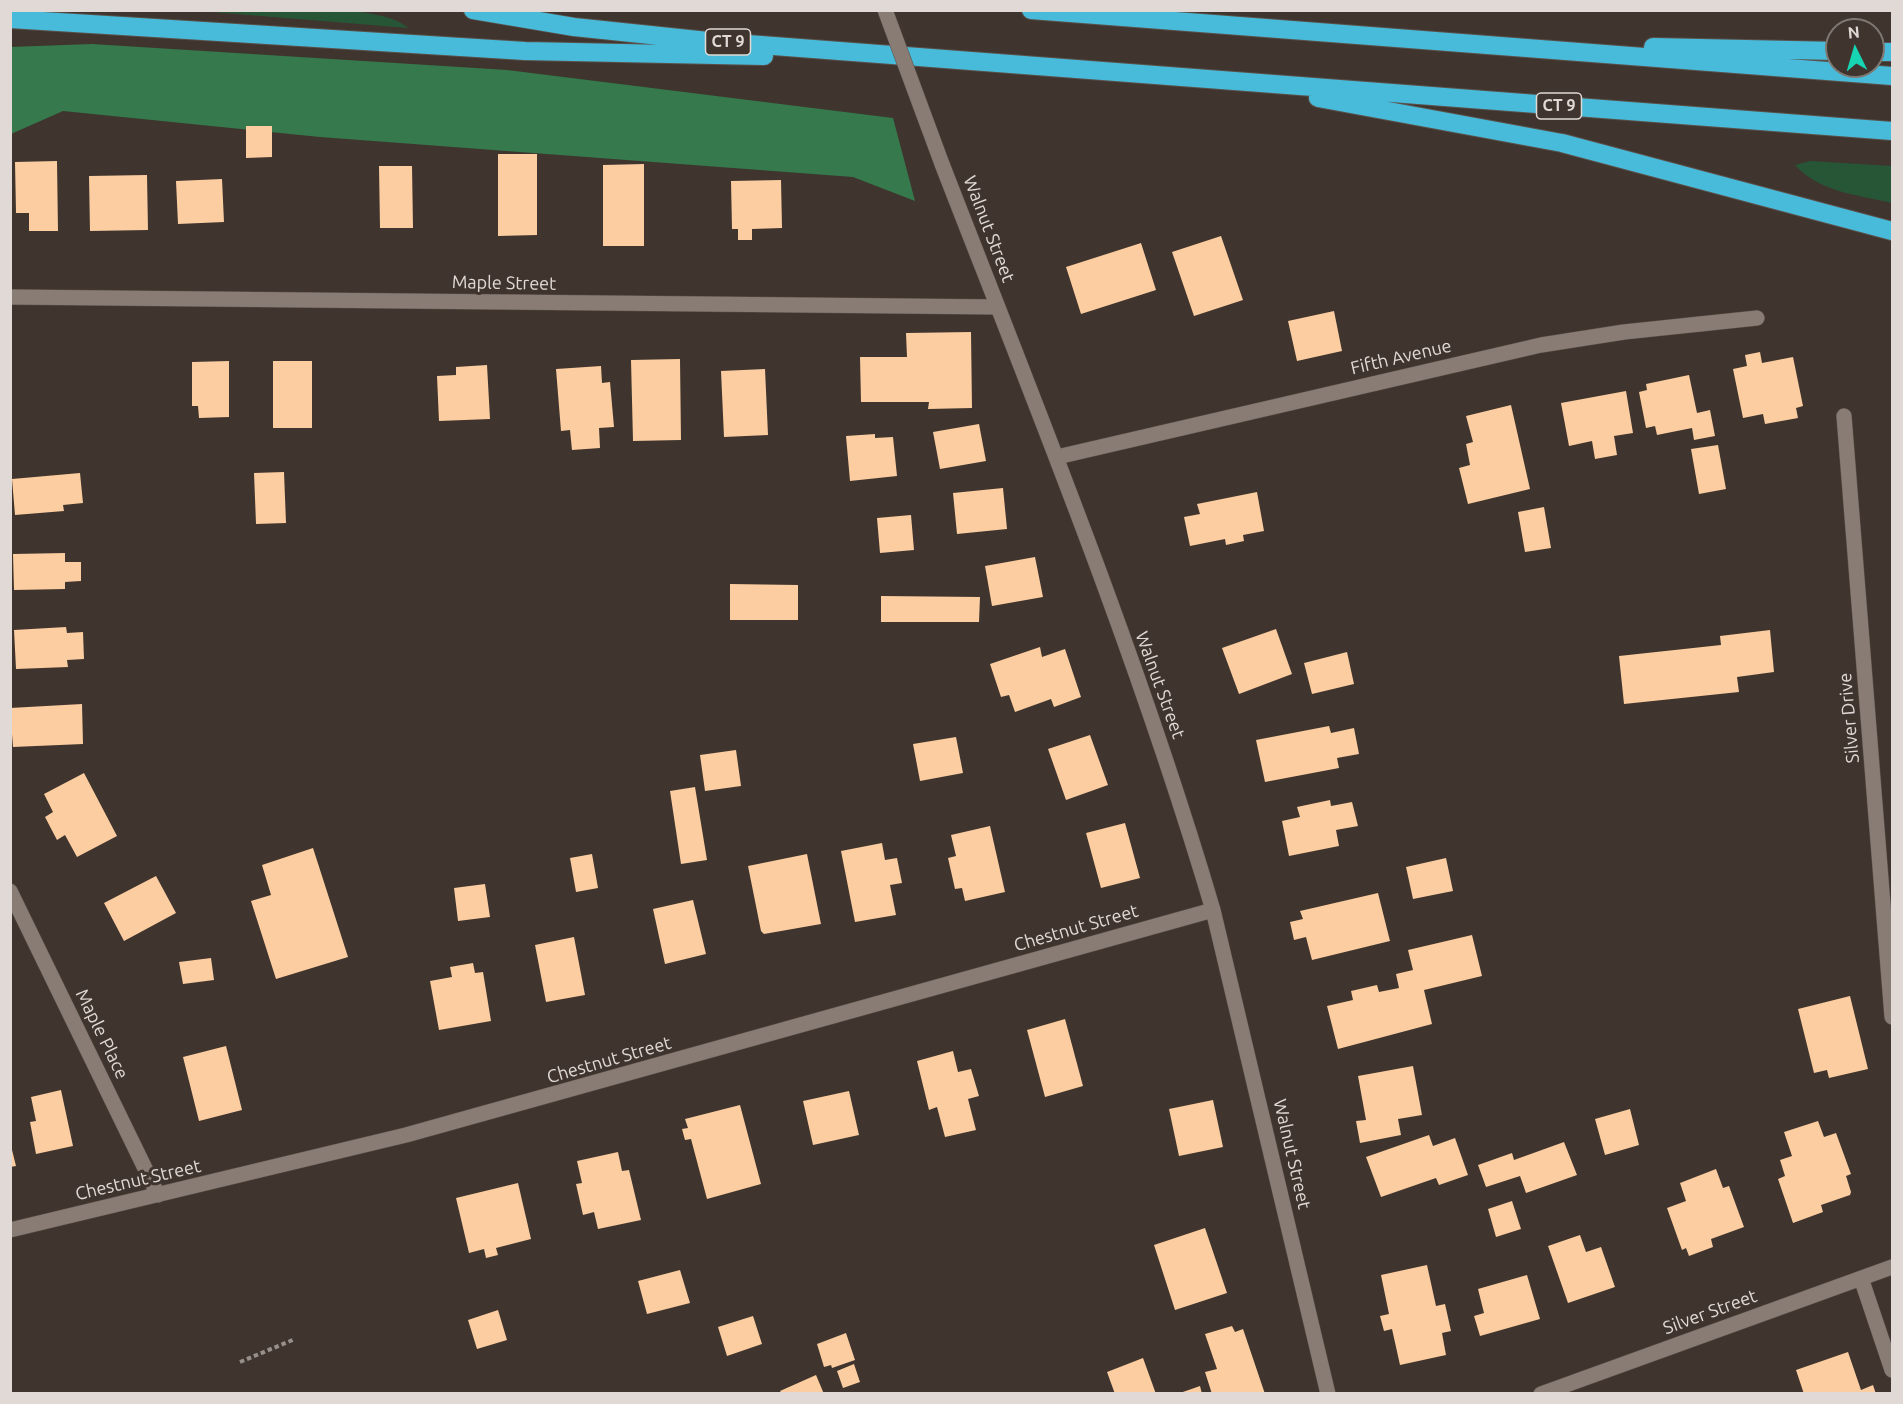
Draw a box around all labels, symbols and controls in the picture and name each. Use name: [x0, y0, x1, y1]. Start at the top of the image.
north arrow: [1825, 18, 1885, 78]
text: N: [1847, 23, 1860, 42]
road number: CT 9: [706, 29, 750, 55]
road number: CT 9: [1536, 93, 1582, 119]
street label: Walnut Street: [959, 173, 1019, 285]
street label: Maple Street: [452, 271, 556, 295]
street label: Fifth Avenue: [1348, 335, 1454, 379]
street label: Walnut Street: [1131, 629, 1189, 741]
street label: Silver Drive: [1834, 672, 1864, 764]
street label: Chestnut Street: [1011, 900, 1141, 956]
street label: Maple Place: [71, 986, 133, 1082]
street label: Chestnut Street: [544, 1032, 674, 1088]
street label: Walnut Street: [1269, 1097, 1315, 1211]
street label: Chestnut Street: [73, 1155, 203, 1205]
street label: Silver Street: [1660, 1285, 1760, 1339]

